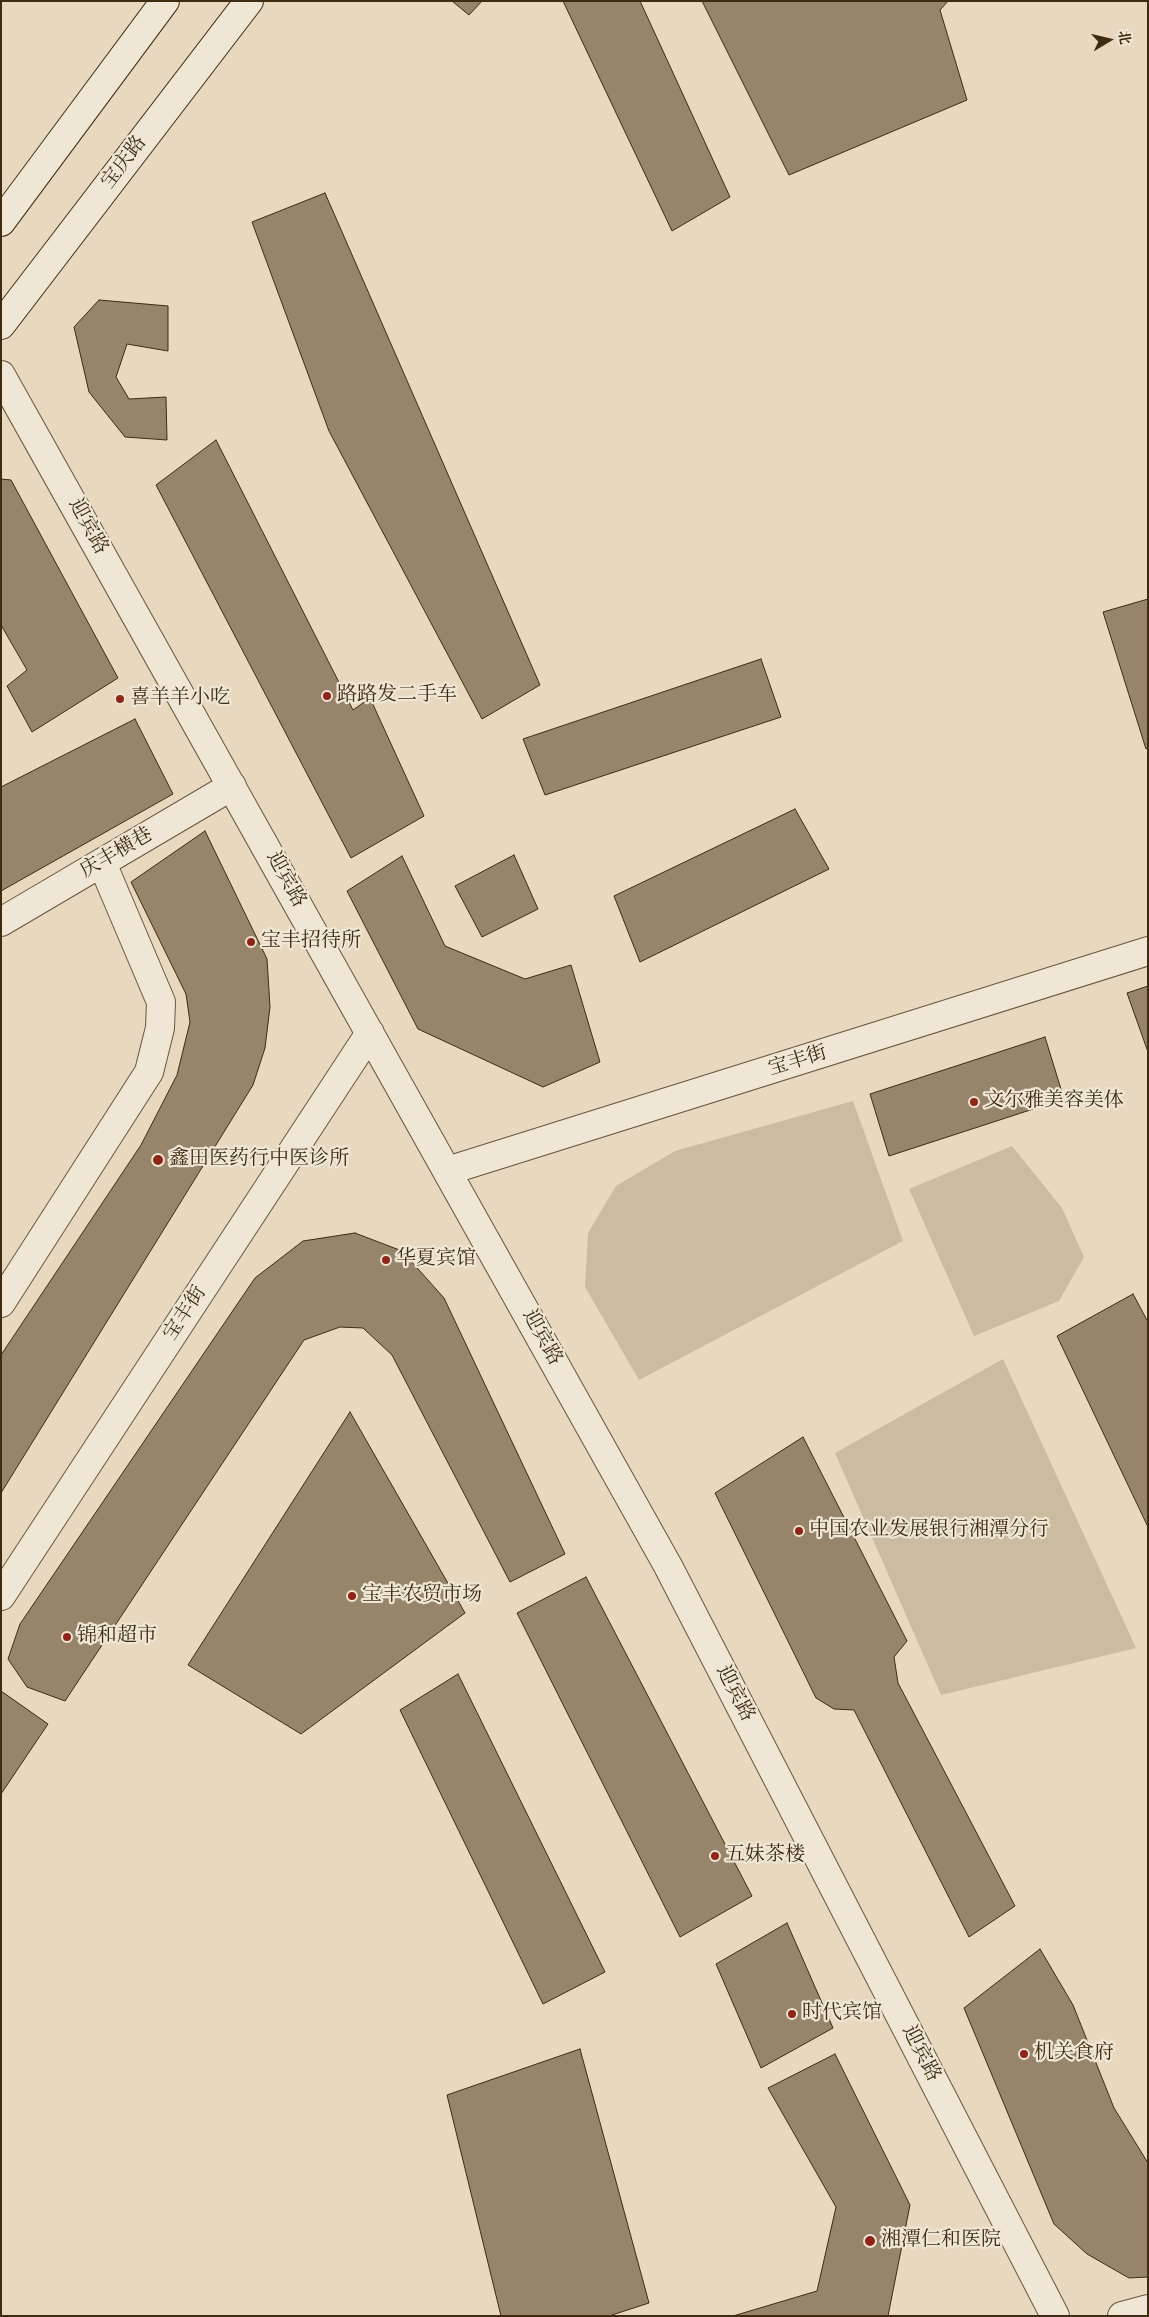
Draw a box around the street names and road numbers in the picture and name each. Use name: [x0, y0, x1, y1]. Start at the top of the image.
street label: 宝庆路: [97, 132, 153, 194]
street label: 迎宾路: [62, 495, 112, 559]
street label: 庆丰横巷: [76, 824, 158, 884]
street label: 迎宾路: [260, 848, 310, 912]
street label: 宝丰街: [766, 1042, 830, 1082]
street label: 宝丰街: [160, 1282, 212, 1346]
street label: 迎宾路: [516, 1306, 566, 1370]
street label: 迎宾路: [710, 1662, 758, 1726]
street label: 迎宾路: [896, 2022, 944, 2086]

